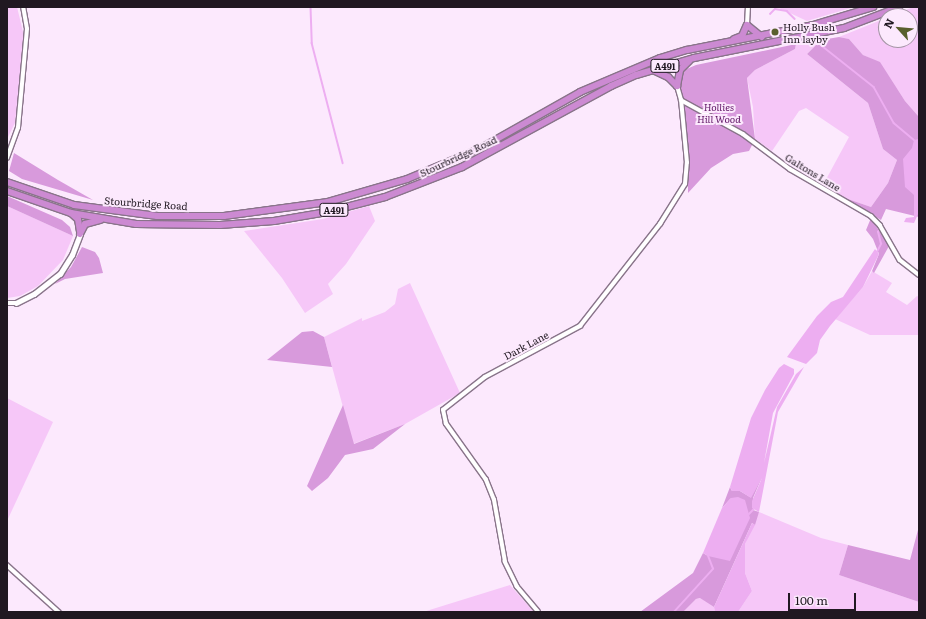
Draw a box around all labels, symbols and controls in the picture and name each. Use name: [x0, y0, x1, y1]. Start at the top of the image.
north arrow: [878, 8, 918, 48]
text: N: [879, 15, 897, 31]
place label: Holly Bush Inn layby: [783, 20, 835, 44]
marker: Holly Bush Inn layby: [770, 27, 780, 37]
road number: A491: [650, 59, 680, 73]
park label: Hollies Hill Wood: [697, 100, 741, 124]
street label: Stourbridge Road: [418, 133, 498, 179]
street label: Galtons Lane: [783, 151, 843, 193]
street label: Stourbridge Road: [104, 194, 188, 212]
road number: A491: [319, 203, 349, 217]
street label: Dark Lane: [502, 328, 550, 362]
scale bar: [790, 585, 858, 611]
text: 100 m: [795, 591, 828, 609]

